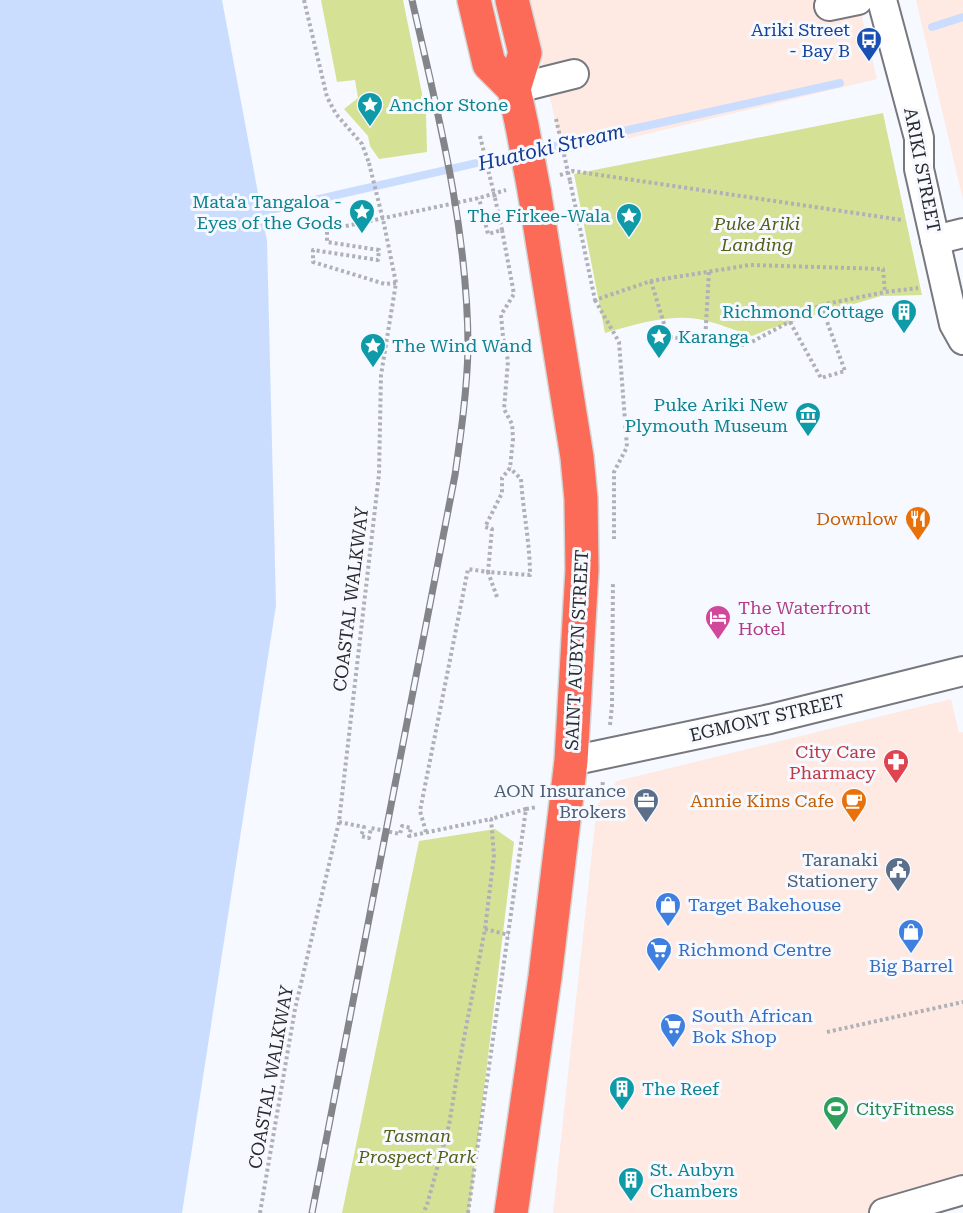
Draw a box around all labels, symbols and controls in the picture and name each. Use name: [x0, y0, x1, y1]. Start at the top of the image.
place label: Ariki Street - Bay B: [751, 19, 850, 61]
bus stop icon: Ariki Street - Bay B: [854, 25, 884, 63]
place icon: Anchor Stone: [355, 90, 385, 128]
place label: Anchor Stone: [389, 94, 508, 115]
street label: ARIKI STREET: [900, 106, 945, 234]
water label: Huatoki Stream: [475, 118, 627, 176]
place label: Mata'a Tangaloa - Eyes of the Gods: [192, 191, 342, 233]
place icon: Mata'a Tangaloa - Eyes of the Gods: [347, 197, 377, 235]
place icon: The Firkee-Wala: [614, 201, 644, 239]
place label: The Firkee-Wala: [467, 205, 610, 226]
park label: Puke Ariki Landing: [713, 213, 801, 255]
building icon: Richmond Cottage: [889, 297, 919, 335]
place label: Richmond Cottage: [722, 301, 884, 322]
place icon: Karanga: [644, 322, 674, 360]
place label: Karanga: [678, 326, 749, 347]
place icon: The Wind Wand: [358, 331, 388, 369]
place label: The Wind Wand: [392, 335, 533, 356]
place label: Puke Ariki New Plymouth Museum: [624, 394, 788, 436]
museum icon: Puke Ariki New Plymouth Museum: [793, 400, 823, 438]
street label: COASTAL WALKWAY: [329, 504, 372, 693]
restaurant icon: Downlow: [903, 504, 933, 542]
place label: Downlow: [816, 508, 898, 529]
street label: SAINT AUBYN STREET: [561, 549, 592, 751]
place label: The Waterfront Hotel: [738, 597, 871, 639]
hotel icon: The Waterfront Hotel: [703, 603, 733, 641]
street label: EGMONT STREET: [687, 689, 846, 746]
place label: City Care Pharmacy: [789, 741, 876, 783]
pharmacy icon: City Care Pharmacy: [881, 747, 911, 785]
place label: AON Insurance Brokers: [494, 780, 626, 822]
office icon: AON Insurance Brokers: [631, 786, 661, 824]
cafe icon: Annie Kims Cafe: [839, 786, 869, 824]
place label: Annie Kims Cafe: [690, 790, 834, 811]
place label: Taranaki Stationery: [787, 849, 878, 891]
public building icon: Taranaki Stationery: [883, 855, 913, 893]
shop icon: Target Bakehouse: [653, 890, 683, 928]
place label: Target Bakehouse: [688, 894, 841, 915]
shop icon: Big Barrel: [896, 917, 926, 955]
supermarket icon: Richmond Centre: [644, 935, 674, 973]
place label: Richmond Centre: [678, 939, 832, 960]
place label: Big Barrel: [869, 955, 954, 976]
street label: COASTAL WALKWAY: [244, 983, 297, 1170]
place label: South African Bok Shop: [692, 1005, 813, 1047]
supermarket icon: South African Bok Shop: [658, 1011, 688, 1049]
building icon: The Reef: [607, 1074, 637, 1112]
place label: The Reef: [642, 1078, 720, 1099]
sports icon: CityFitness: [821, 1094, 851, 1132]
place label: CityFitness: [856, 1098, 954, 1119]
park label: Tasman Prospect Park: [357, 1125, 476, 1167]
place label: St. Aubyn Chambers: [650, 1159, 738, 1201]
building icon: St. Aubyn Chambers: [616, 1165, 646, 1203]

